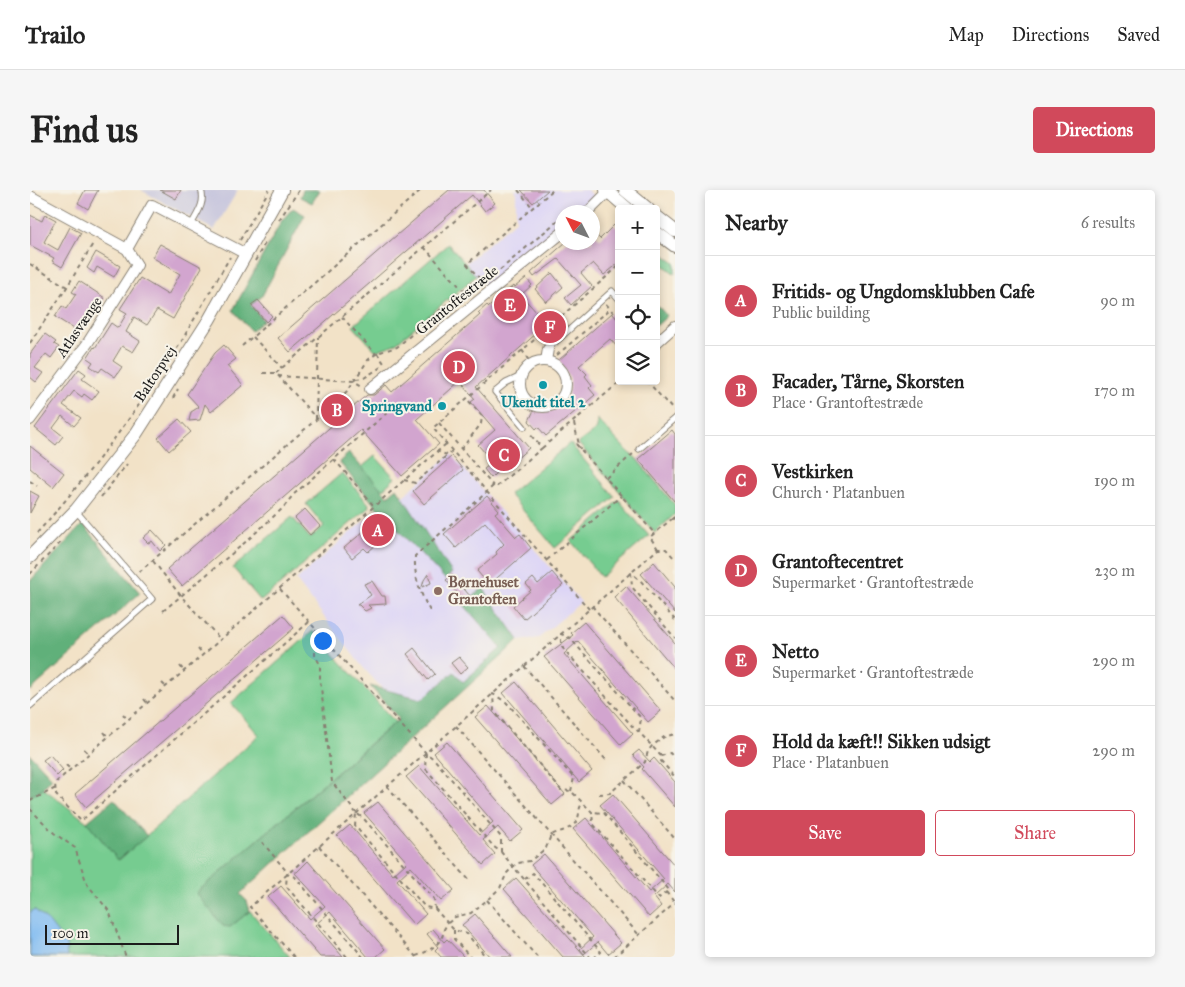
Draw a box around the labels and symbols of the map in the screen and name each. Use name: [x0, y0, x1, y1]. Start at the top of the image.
north arrow: [555, 205, 600, 250]
street label: Grantoftestræde: [412, 261, 502, 339]
pin: E: [494, 286, 526, 324]
street label: Atlasvænge: [52, 293, 106, 362]
pin: F: [534, 308, 566, 346]
street label: Baltorpvej: [130, 343, 180, 405]
pin: D: [443, 348, 475, 386]
marker: Ukendt titel 2: [537, 379, 549, 391]
pin: B: [321, 391, 353, 429]
place label: Ukendt titel 2: [501, 393, 586, 411]
place label: Springvand: [362, 397, 432, 416]
marker: Springvand: [436, 400, 448, 412]
pin: C: [488, 436, 520, 474]
pin: A: [362, 511, 394, 549]
place label: Børnehuset Grantoften: [448, 573, 519, 608]
marker: Børnehuset Grantoften: [432, 585, 444, 597]
your location: [310, 628, 336, 654]
scale bar: [45, 922, 179, 945]

